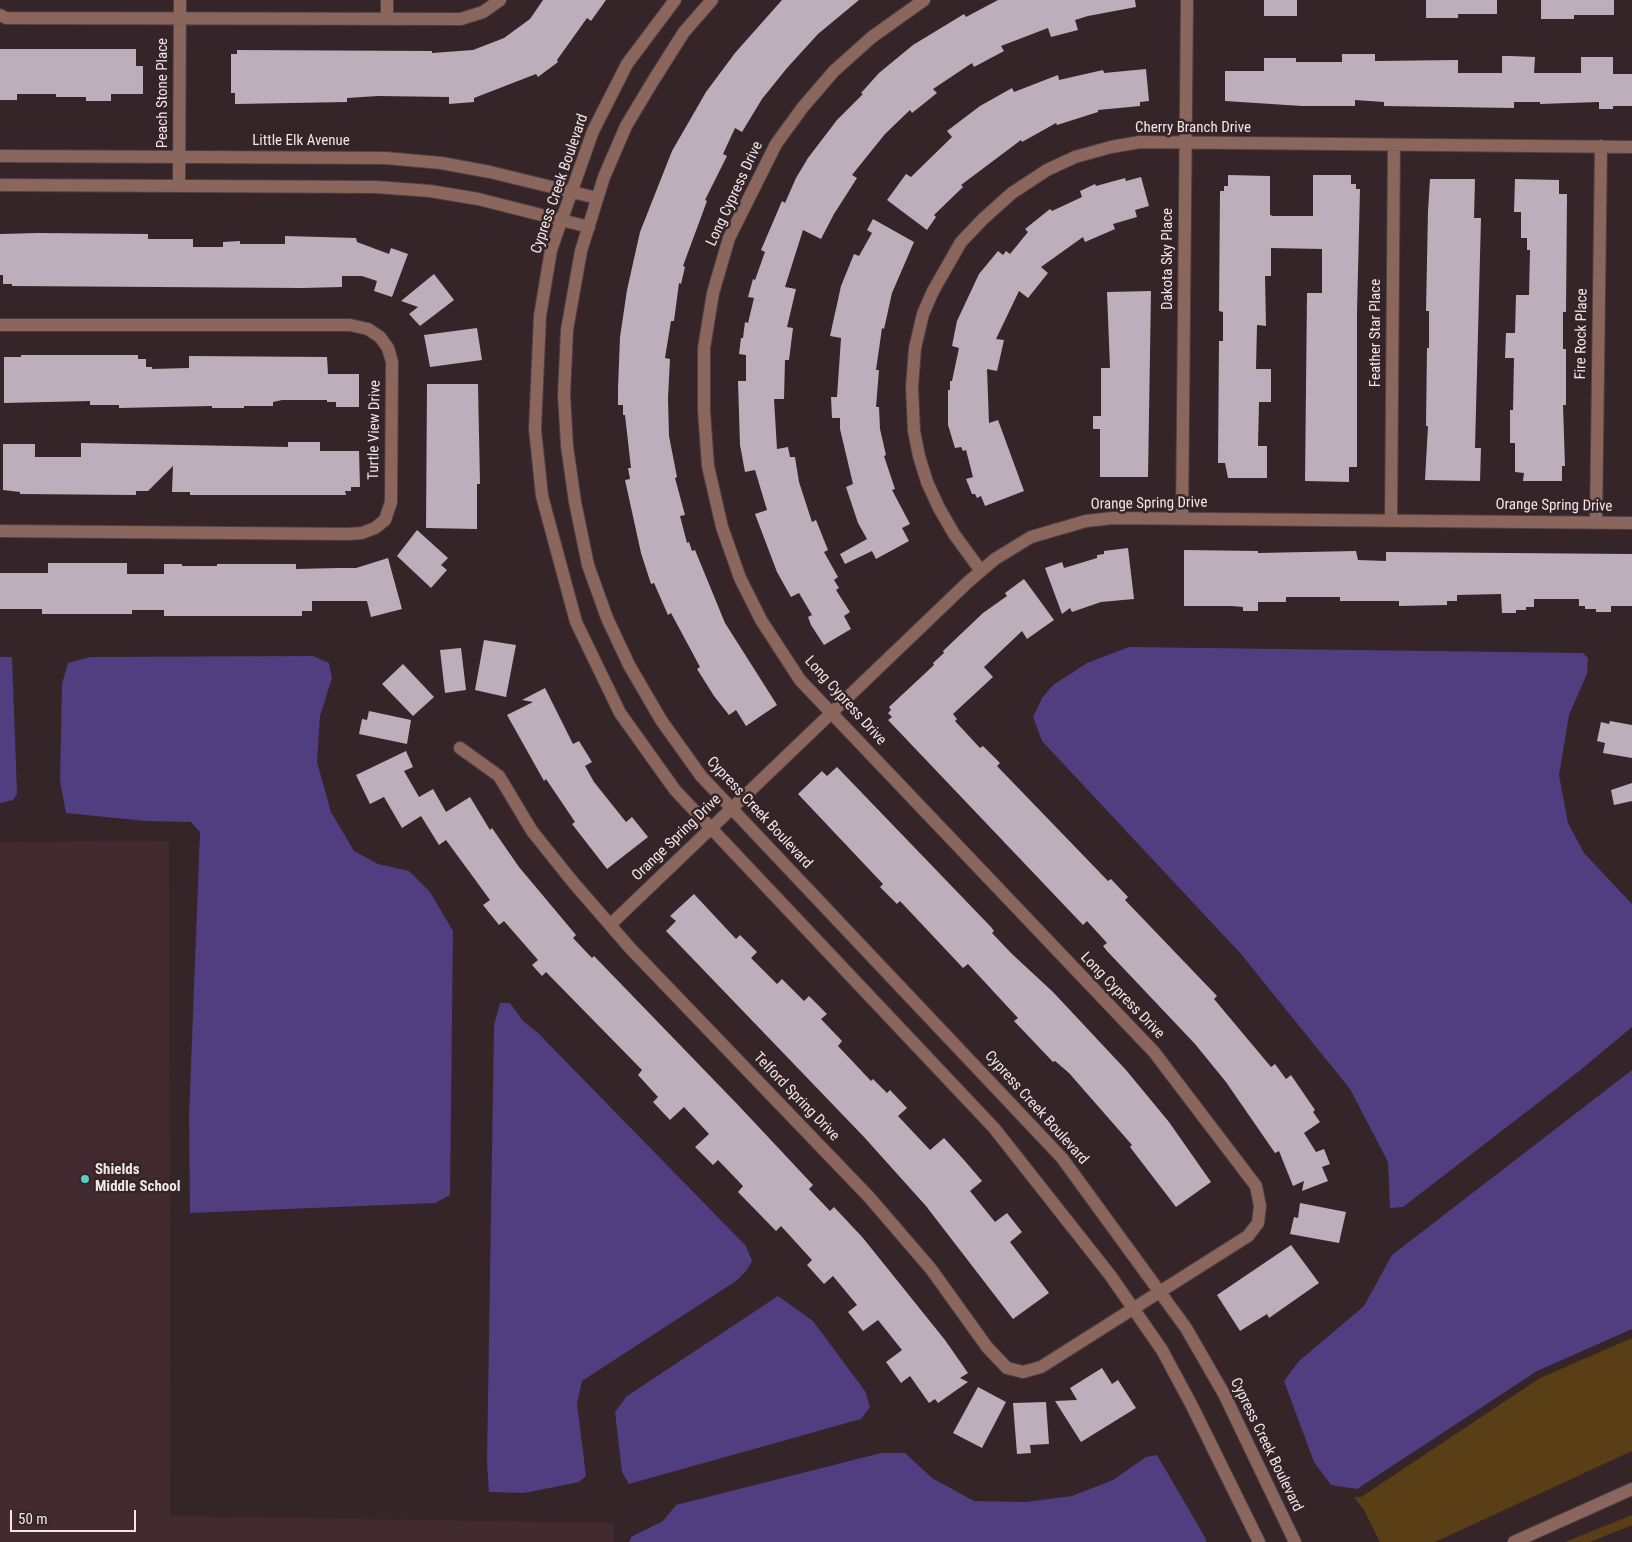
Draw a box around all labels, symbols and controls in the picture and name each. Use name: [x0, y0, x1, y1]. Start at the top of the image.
street label: Peach Stone Place: [154, 38, 172, 148]
street label: Cypress Creek Boulevard: [528, 112, 592, 256]
street label: Cherry Branch Drive: [1135, 119, 1251, 137]
street label: Little Elk Avenue: [252, 132, 350, 150]
street label: Long Cypress Drive: [703, 139, 767, 249]
street label: Dakota Sky Place: [1159, 208, 1177, 310]
street label: Feather Star Place: [1367, 279, 1385, 387]
street label: Fire Rock Place: [1572, 288, 1592, 380]
street label: Turtle View Drive: [365, 380, 385, 480]
street label: Orange Spring Drive: [1090, 494, 1208, 514]
street label: Orange Spring Drive: [1495, 496, 1613, 516]
street label: Long Cypress Drive: [800, 653, 890, 749]
street label: Cypress Creek Boulevard: [702, 753, 816, 873]
street label: Orange Spring Drive: [629, 791, 725, 885]
street label: Long Cypress Drive: [1076, 949, 1168, 1043]
street label: Cypress Creek Boulevard: [980, 1047, 1092, 1169]
street label: Telford Spring Drive: [749, 1049, 843, 1145]
place label: Shields Middle School: [95, 1161, 181, 1196]
marker: Shields Middle School: [79, 1173, 91, 1185]
street label: Cypress Creek Boulevard: [1226, 1375, 1306, 1515]
scale bar: [12, 1500, 139, 1532]
text: 50 m: [18, 1510, 48, 1528]

